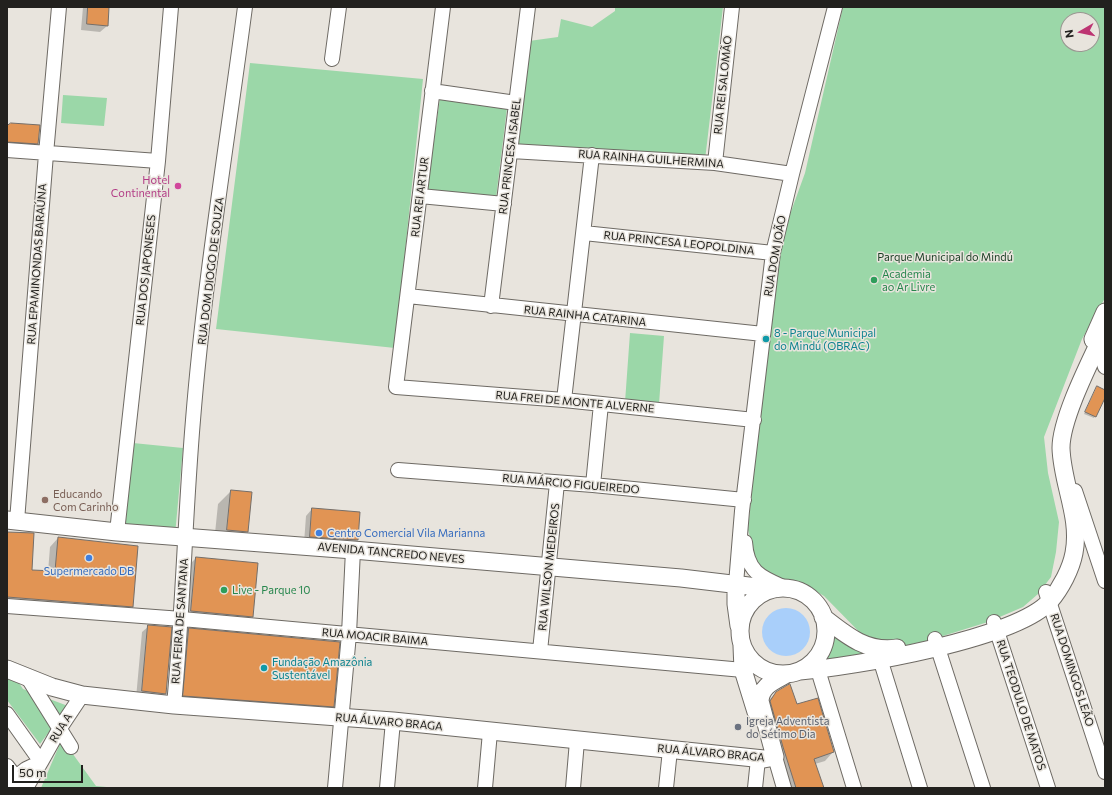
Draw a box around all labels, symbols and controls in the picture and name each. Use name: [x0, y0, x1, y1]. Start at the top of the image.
north arrow: [1060, 12, 1100, 52]
text: N: [1062, 29, 1076, 39]
street label: RUA REI SALOMÃO: [711, 35, 735, 135]
street label: RUA PRINCESA ISABEL: [496, 97, 524, 215]
street label: RUA RAINHA GUILHERMINA: [578, 147, 724, 171]
street label: RUA REI ARTUR: [409, 156, 431, 238]
place label: Hotel Continental: [111, 173, 170, 199]
marker: Hotel Continental: [173, 181, 183, 191]
street label: RUA EPAMINONDAS BARAÚNA: [25, 183, 49, 345]
street label: RUA DOM DIOGO DE SOUZA: [195, 196, 227, 346]
street label: RUA DOS JAPONESES: [134, 214, 158, 326]
street label: RUA DOM JOÃO: [761, 214, 789, 298]
street label: RUA PRINCESA LEOPOLDINA: [603, 229, 755, 257]
park label: Parque Municipal do Mindú: [877, 250, 1013, 264]
place label: Academia ao Ar Livre: [882, 267, 935, 293]
marker: Academia ao Ar Livre: [869, 275, 879, 285]
street label: RUA RAINHA CATARINA: [523, 303, 647, 329]
place label: 8 - Parque Municipal do Mindú (OBRAC): [774, 326, 876, 352]
marker: 8 - Parque Municipal do Mindú (OBRAC): [761, 334, 771, 344]
street label: RUA FREI DE MONTE ALVERNE: [495, 388, 655, 416]
street label: RUA MÁRCIO FIGUEIREDO: [502, 471, 640, 497]
place label: Educando Com Carinho: [53, 487, 118, 513]
marker: Educando Com Carinho: [40, 495, 50, 505]
street label: RUA WILSON MEDEIROS: [536, 502, 562, 632]
place label: Centro Comercial Vila Marianna: [327, 526, 485, 540]
marker: Centro Comercial Vila Marianna: [314, 528, 324, 538]
street label: AVENIDA TANCREDO NEVES: [317, 540, 465, 566]
marker: Supermercado DB: [84, 553, 94, 563]
street label: RUA FEIRA DE SANTANA: [169, 558, 191, 684]
place label: Supermercado DB: [44, 564, 134, 578]
place label: Live - Parque 10: [232, 583, 310, 597]
marker: Live - Parque 10: [219, 585, 229, 595]
street label: RUA DOMINGOS LEÃO: [1047, 612, 1097, 728]
street label: RUA MOACIR BAIMA: [321, 626, 429, 648]
street label: RUA TEODULO DE MATOS: [994, 638, 1048, 772]
place label: Fundação Amazônia Sustentável: [272, 655, 372, 681]
marker: Fundação Amazônia Sustentável: [259, 663, 269, 673]
street label: RUA A: [47, 711, 75, 745]
street label: RUA ÁLVARO BRAGA: [335, 711, 443, 733]
place label: Igreja Adventista do Sétimo Dia: [746, 714, 830, 740]
marker: Igreja Adventista do Sétimo Dia: [733, 722, 743, 732]
street label: RUA ÁLVARO BRAGA: [657, 742, 765, 764]
scale bar: [14, 757, 85, 783]
text: 50 m: [19, 765, 47, 779]

